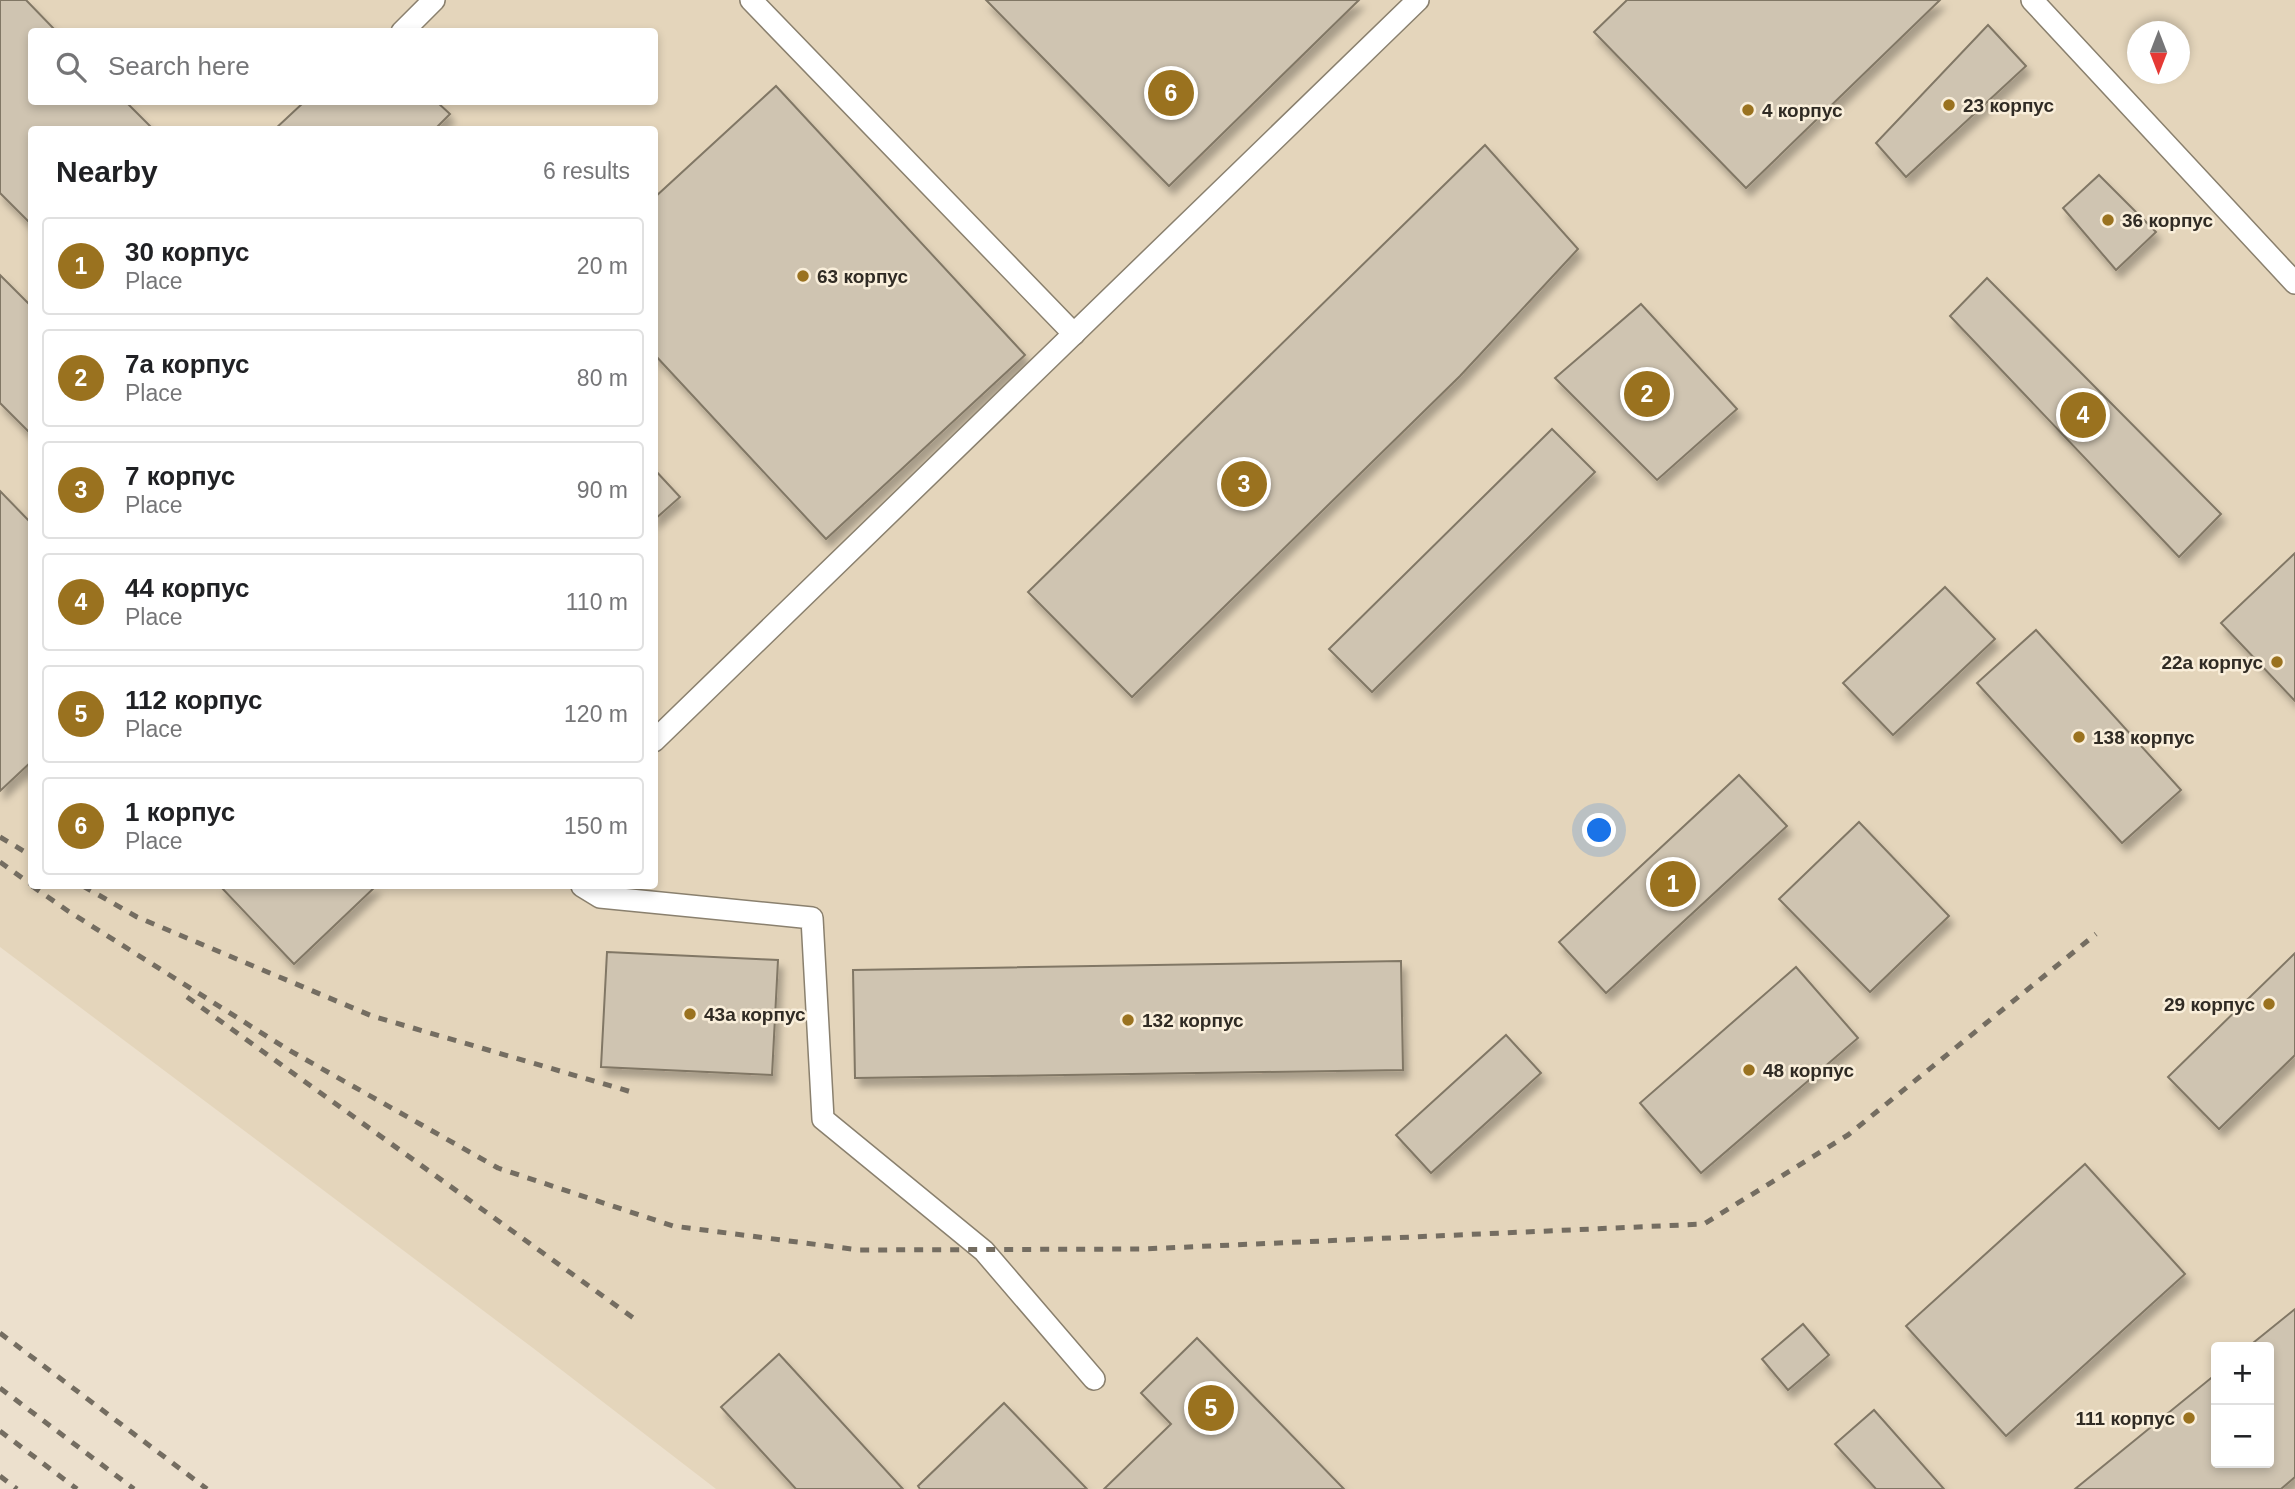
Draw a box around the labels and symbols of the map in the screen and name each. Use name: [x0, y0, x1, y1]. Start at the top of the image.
north arrow: [2127, 21, 2190, 84]
pin: 6: [1148, 67, 1194, 119]
place label: 23 корпус: [1963, 95, 2054, 116]
marker: 23 корпус: [1941, 97, 1957, 113]
place label: 4 корпус: [1762, 100, 1843, 121]
marker: 4 корпус: [1740, 102, 1756, 118]
place label: 36 корпус: [2122, 210, 2213, 231]
marker: 36 корпус: [2100, 212, 2116, 228]
place label: 63 корпус: [817, 266, 908, 287]
marker: 63 корпус: [795, 268, 811, 284]
pin: 2: [1624, 368, 1670, 420]
pin: 4: [2060, 389, 2106, 441]
pin: 3: [1221, 458, 1267, 510]
place label: 22а корпус: [2161, 652, 2263, 673]
marker: 22а корпус: [2269, 654, 2285, 670]
place label: 138 корпус: [2093, 727, 2195, 748]
marker: 138 корпус: [2071, 729, 2087, 745]
your location: [1582, 813, 1616, 847]
pin: 1: [1650, 858, 1696, 910]
place label: 29 корпус: [2164, 994, 2255, 1015]
marker: 29 корпус: [2261, 996, 2277, 1012]
place label: 43а корпус: [704, 1004, 806, 1025]
marker: 43а корпус: [682, 1006, 698, 1022]
place label: 132 корпус: [1142, 1010, 1244, 1031]
marker: 132 корпус: [1120, 1012, 1136, 1028]
place label: 48 корпус: [1763, 1060, 1854, 1081]
marker: 48 корпус: [1741, 1062, 1757, 1078]
pin: 5: [1188, 1382, 1234, 1434]
place label: 111 корпус: [2076, 1408, 2175, 1429]
marker: 111 корпус: [2181, 1410, 2197, 1426]

